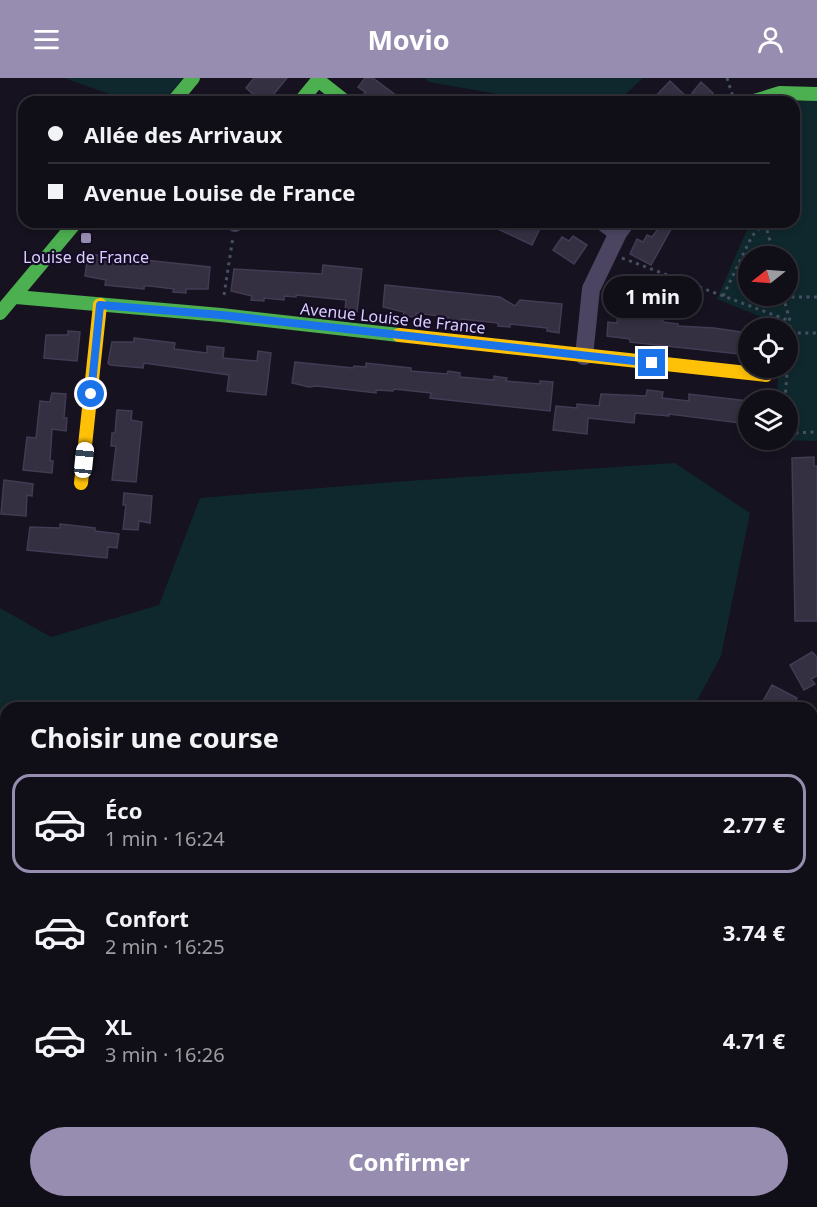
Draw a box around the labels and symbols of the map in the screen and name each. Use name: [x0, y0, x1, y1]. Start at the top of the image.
marker: Louise de France: [79, 231, 93, 245]
place label: Louise de France: [23, 246, 149, 268]
north arrow: [738, 246, 798, 306]
callout: 1 min: [602, 276, 702, 318]
street label: Avenue Louise de France: [299, 297, 487, 339]
route end: [638, 349, 665, 376]
route start: [77, 380, 104, 407]
car: [73, 441, 95, 479]

